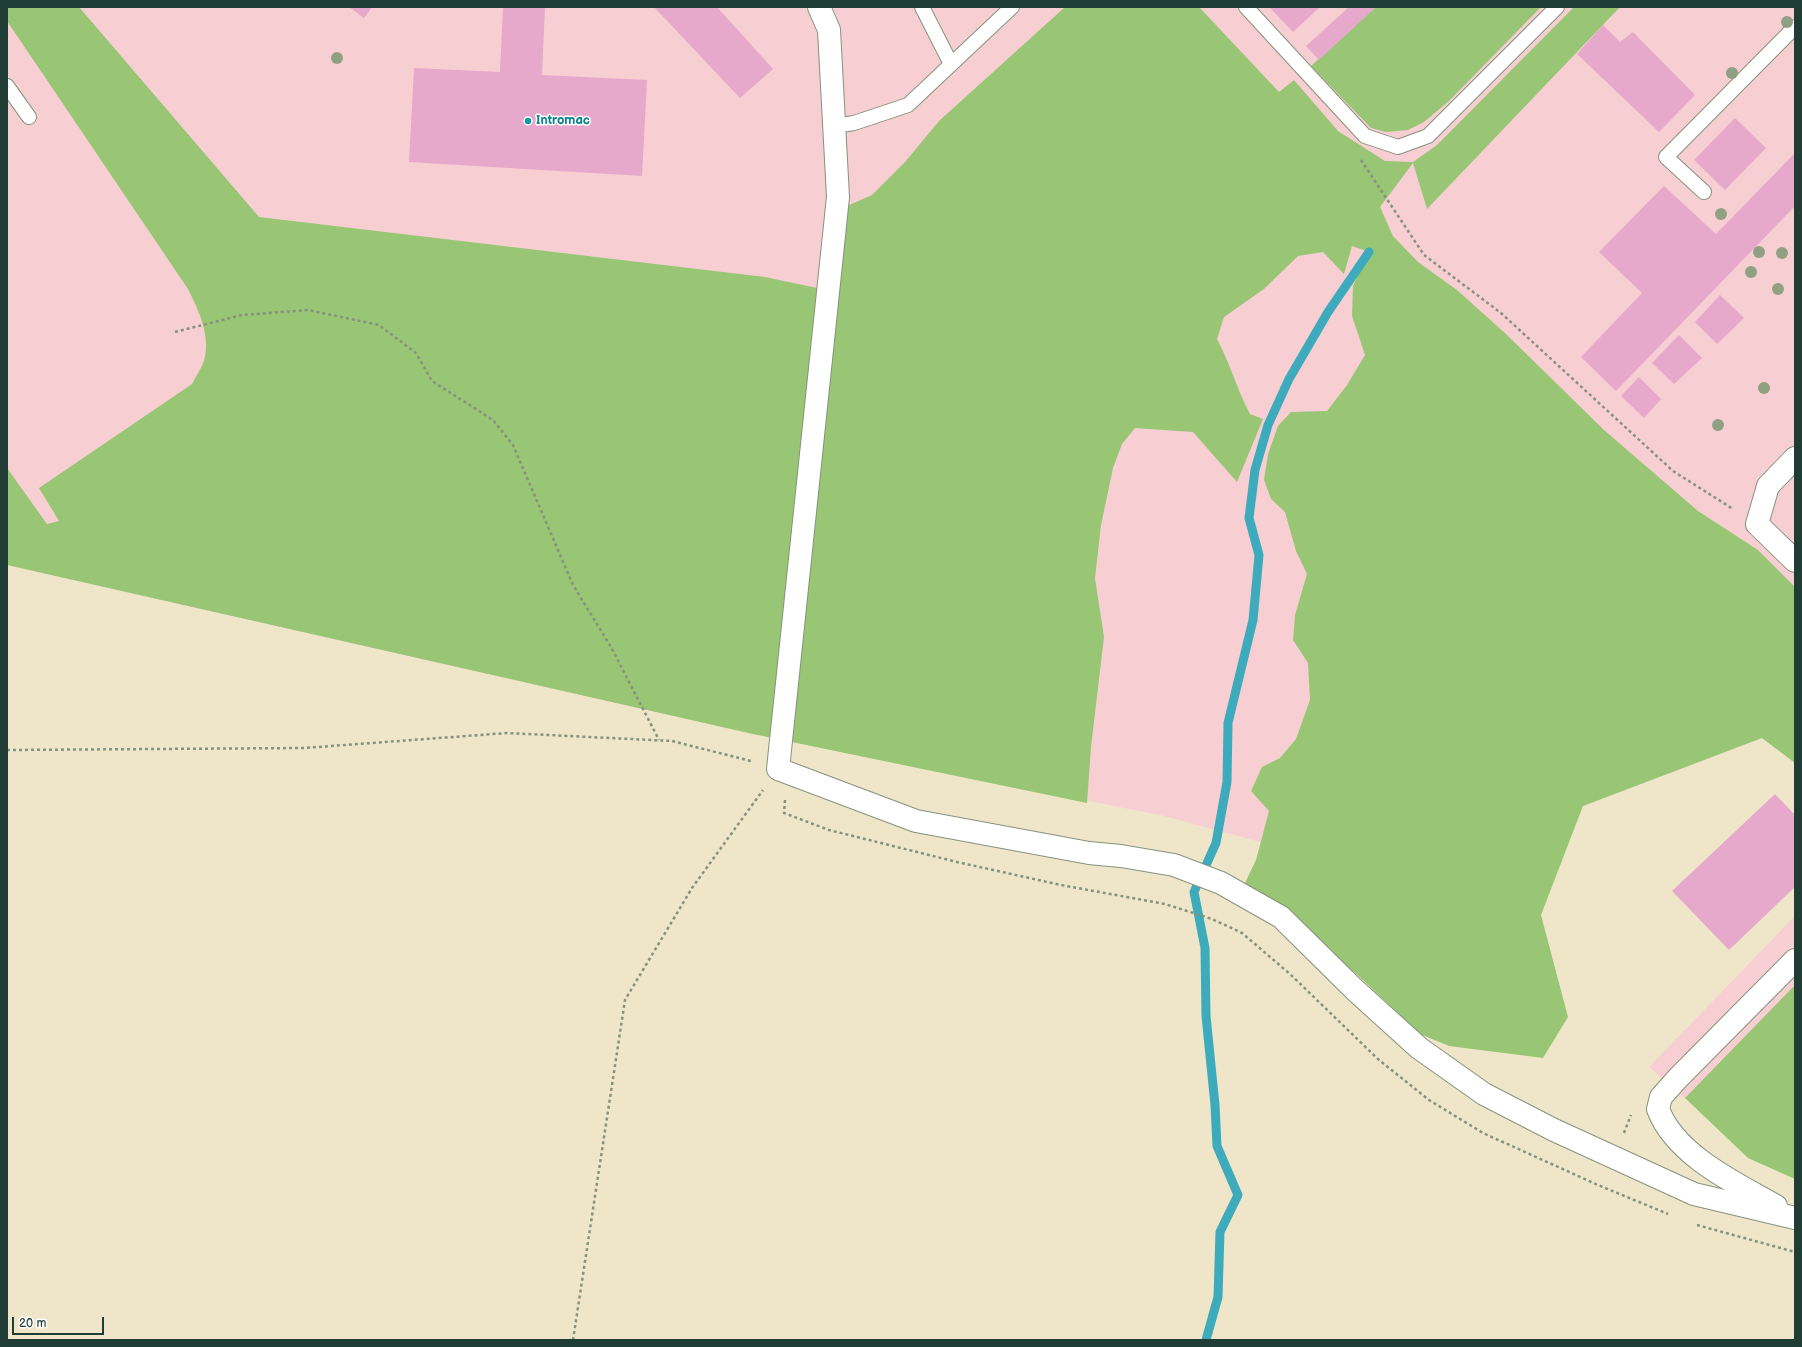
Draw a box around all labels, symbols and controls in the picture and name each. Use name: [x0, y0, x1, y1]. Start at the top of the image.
place label: Intromac: [536, 113, 590, 129]
marker: Intromac: [523, 116, 533, 126]
scale bar: [14, 1309, 106, 1335]
text: 20 m: [19, 1316, 46, 1331]

